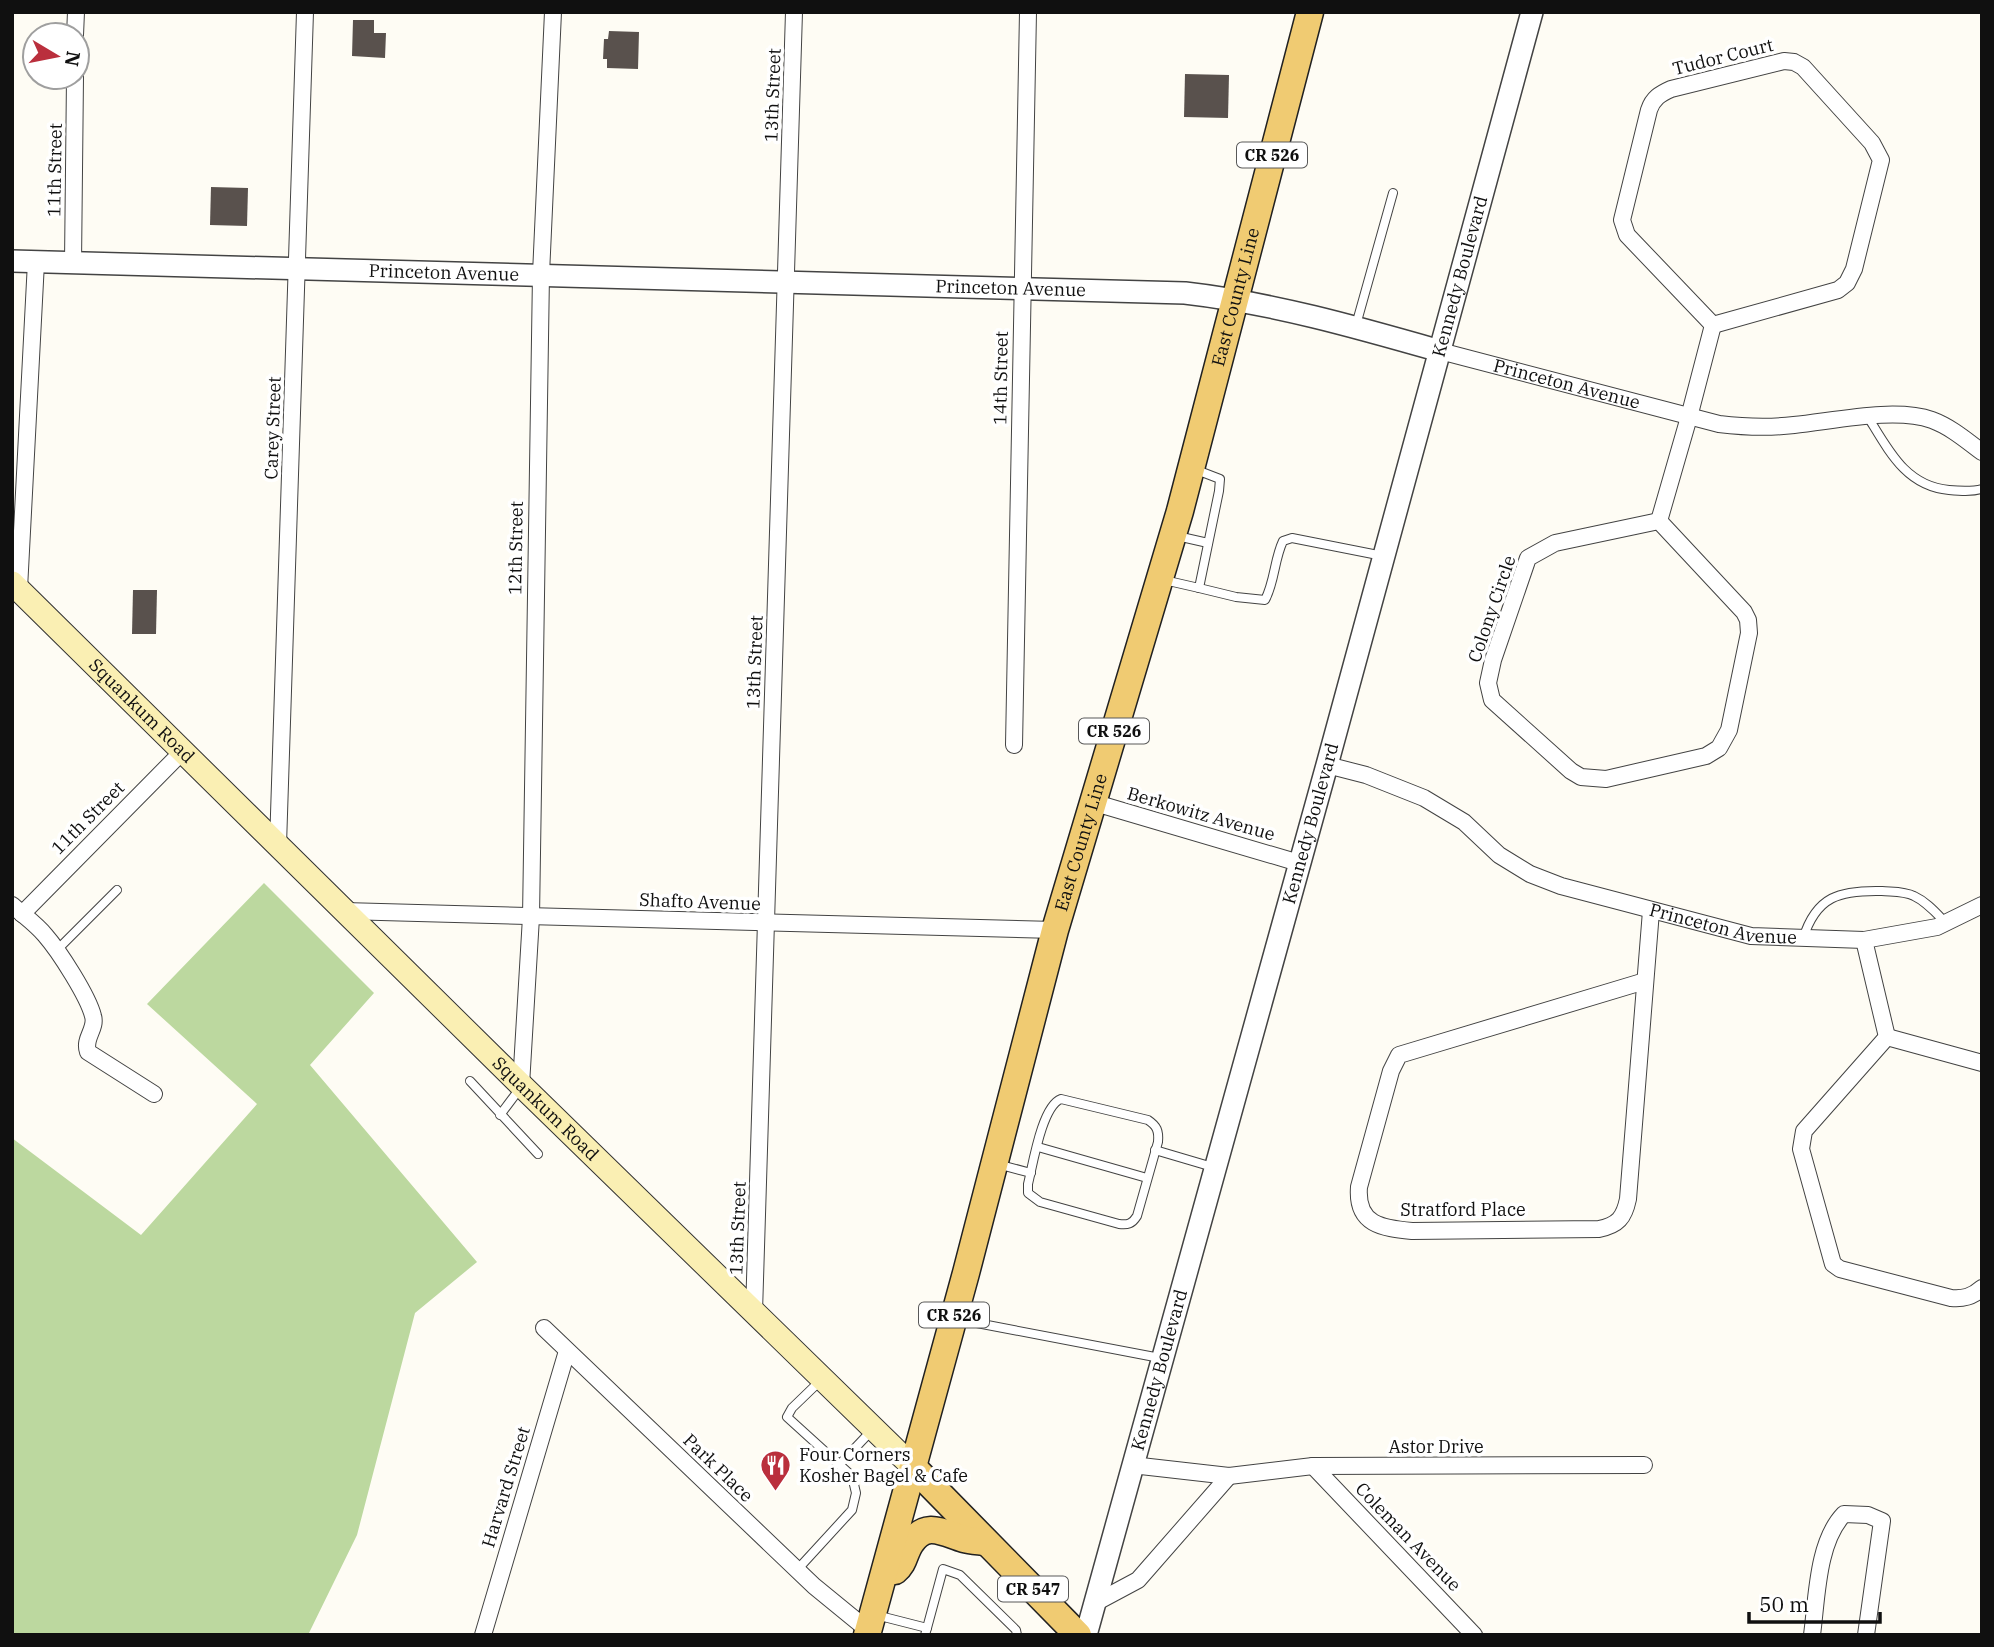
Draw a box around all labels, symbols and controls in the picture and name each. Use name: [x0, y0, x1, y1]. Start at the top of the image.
north arrow: [21, 21, 91, 91]
street label: Tudor Court: [1670, 33, 1776, 80]
street label: 13th Street: [759, 48, 786, 142]
text: N: [60, 49, 86, 68]
street label: 11th Street: [42, 123, 67, 217]
road number: CR 526: [1237, 142, 1307, 168]
street label: Kennedy Boulevard: [1427, 193, 1492, 360]
street label: East County Line: [1206, 225, 1264, 369]
street label: Princeton Avenue: [368, 259, 519, 286]
street label: Princeton Avenue: [935, 274, 1086, 301]
street label: 14th Street: [988, 331, 1013, 425]
street label: Princeton Avenue: [1491, 353, 1643, 414]
street label: Carey Street: [259, 376, 286, 480]
street label: 12th Street: [503, 501, 528, 595]
street label: Colony Circle: [1462, 552, 1521, 666]
street label: 13th Street: [741, 615, 768, 709]
street label: Squankum Road: [84, 653, 200, 768]
road number: CR 526: [1079, 718, 1149, 744]
street label: Kennedy Boulevard: [1277, 740, 1343, 907]
street label: East County Line: [1049, 771, 1112, 914]
street label: 11th Street: [46, 776, 129, 859]
street label: Berkowitz Avenue: [1125, 781, 1278, 846]
street label: Shafto Avenue: [639, 888, 761, 915]
street label: Princeton Avenue: [1647, 898, 1797, 949]
street label: Squankum Road: [488, 1051, 604, 1165]
street label: 13th Street: [724, 1181, 751, 1275]
street label: Stratford Place: [1400, 1198, 1526, 1221]
street label: Kennedy Boulevard: [1126, 1287, 1192, 1453]
road number: CR 526: [919, 1302, 989, 1328]
street label: Harvard Street: [476, 1424, 535, 1550]
street label: Park Place: [678, 1429, 758, 1507]
street label: Astor Drive: [1388, 1435, 1484, 1458]
place label: Four Corners Kosher Bagel & Cafe: [799, 1443, 968, 1487]
restaurant icon: Four Corners Kosher Bagel & Cafe: [759, 1448, 793, 1492]
street label: Coleman Avenue: [1351, 1477, 1466, 1596]
road number: CR 547: [998, 1576, 1068, 1602]
scale bar: [1749, 1580, 1880, 1624]
text: 50 m: [1759, 1590, 1809, 1618]

